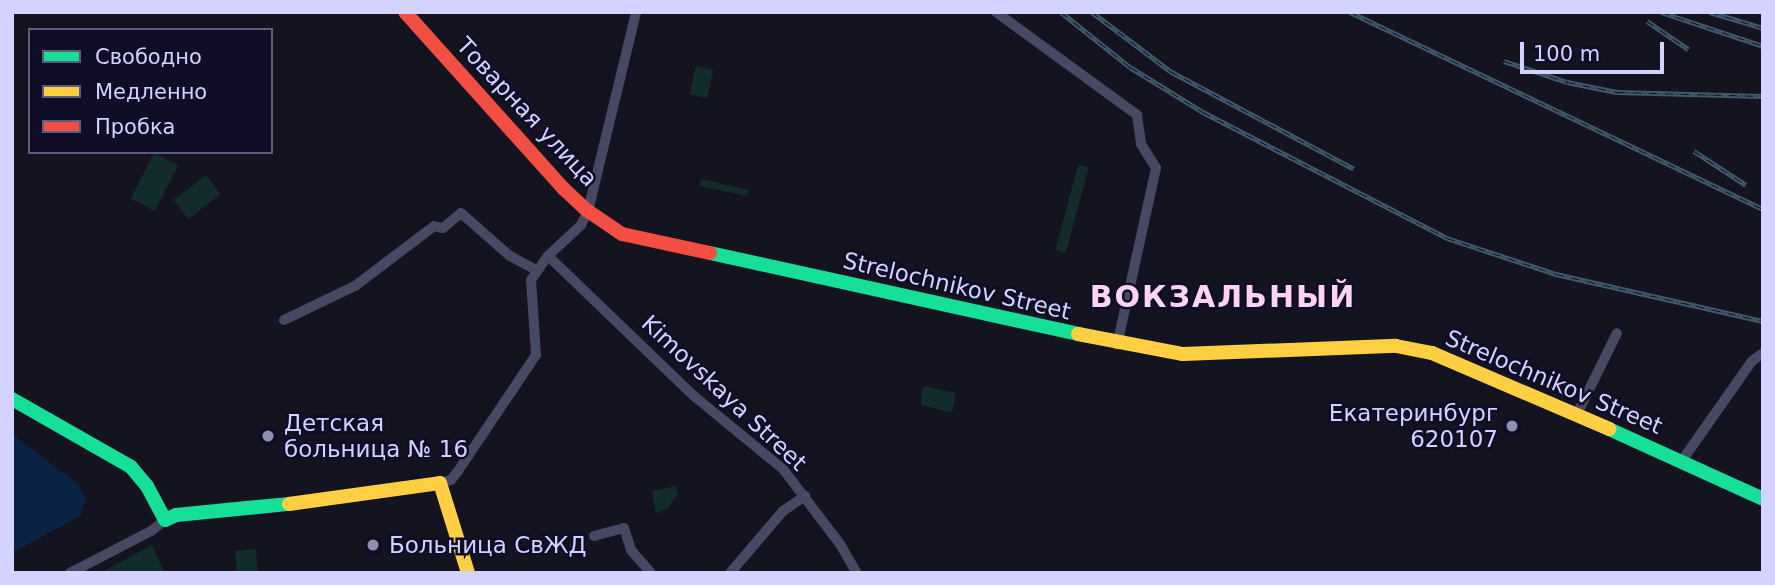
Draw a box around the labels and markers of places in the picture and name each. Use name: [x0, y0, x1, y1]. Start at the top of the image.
place label: Екатеринбург 620107: [1329, 399, 1498, 453]
place label: Детская больница № 16: [284, 409, 468, 463]
marker: Екатеринбург 620107: [1504, 418, 1520, 434]
marker: Детская больница № 16: [258, 426, 278, 446]
place label: Больница СвЖД: [389, 531, 587, 559]
marker: Больница СвЖД: [363, 535, 383, 555]

